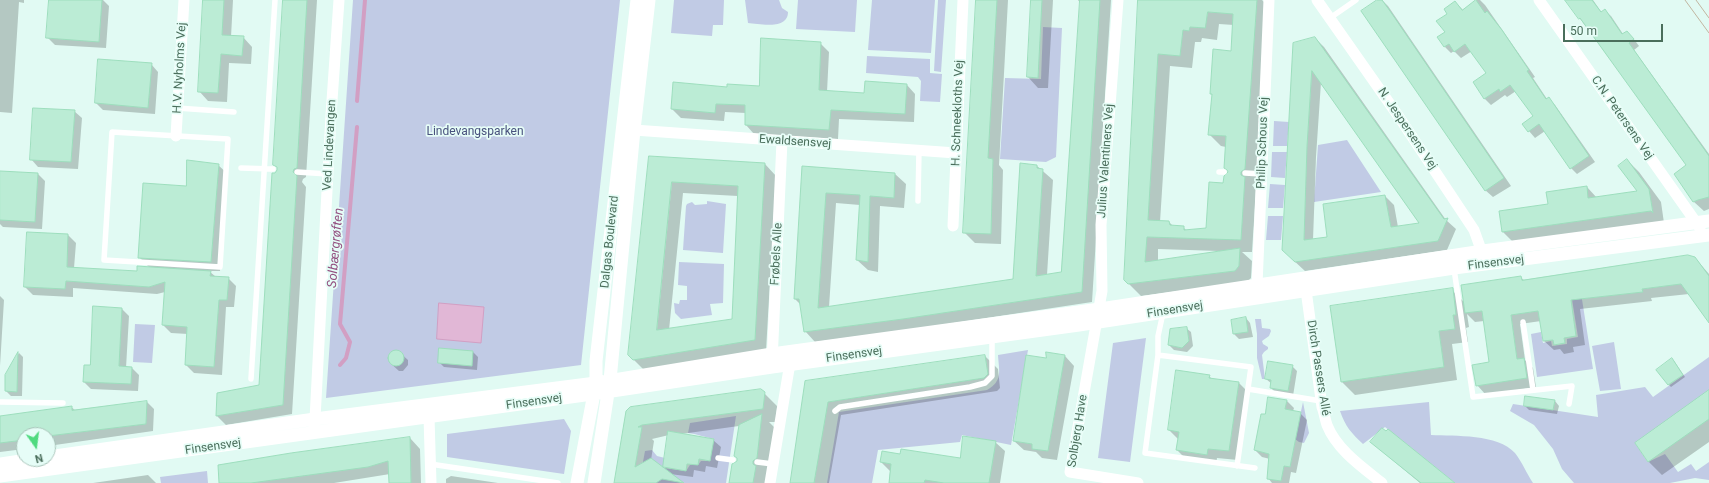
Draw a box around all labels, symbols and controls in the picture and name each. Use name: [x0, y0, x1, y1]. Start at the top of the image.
scale bar: [1565, 16, 1665, 42]
street label: H.V. Nyholms Vej: [170, 22, 190, 114]
text: 50 m: [1570, 24, 1597, 38]
street label: H. Schneekloths Vej: [949, 60, 967, 166]
street label: C.N. Petersens Vej: [1588, 73, 1656, 163]
street label: N. Jespersens Vej: [1374, 85, 1440, 173]
street label: Philip Schous Vej: [1254, 97, 1272, 189]
street label: Ved Lindevangen: [320, 99, 340, 191]
street label: Julius Valentiners Vej: [1095, 103, 1117, 219]
park label: Lindevangsparken: [426, 125, 524, 139]
street label: Ewaldsensvej: [758, 132, 832, 152]
street label: Dalgas Boulevard: [598, 195, 622, 289]
water label: Solbærgrøften: [325, 207, 347, 289]
street label: Frøbels Alle: [768, 222, 786, 286]
street label: Finsensvej: [1467, 252, 1525, 274]
street label: Finsensvej: [1146, 298, 1204, 322]
street label: Dirch Passers Allé: [1303, 319, 1333, 417]
street label: Finsensvej: [825, 344, 883, 366]
street label: Finsensvej: [505, 391, 563, 413]
street label: Solbjerg Have: [1065, 394, 1091, 468]
north arrow: [16, 427, 56, 467]
street label: Finsensvej: [184, 436, 242, 458]
text: N: [33, 451, 44, 465]

